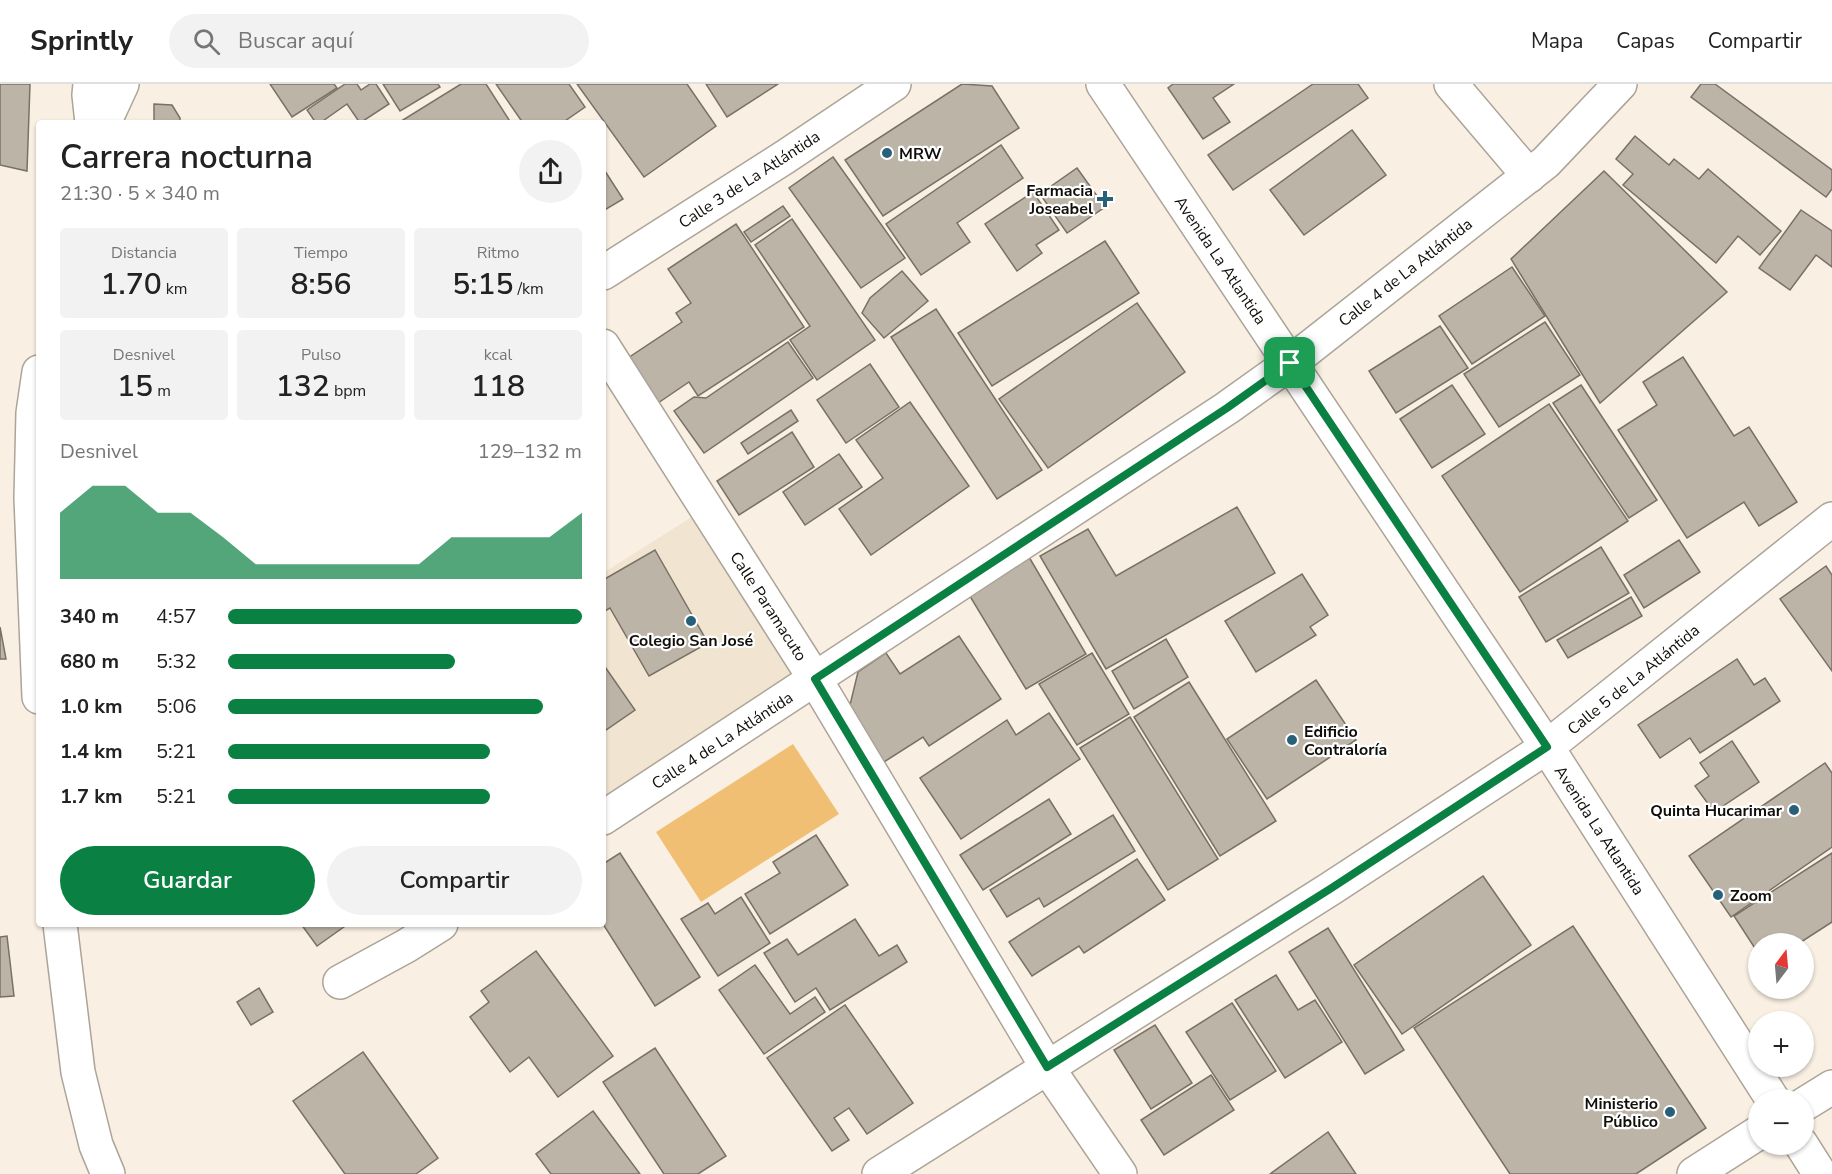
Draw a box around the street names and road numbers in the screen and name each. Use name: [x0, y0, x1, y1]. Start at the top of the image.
street label: Calle 3 de La Atlántida: [675, 126, 824, 234]
street label: Avenida La Atlantida: [1169, 192, 1271, 329]
street label: Calle 4 de La Atlántida: [1334, 214, 1477, 332]
street label: Calle Paramacuto: [725, 548, 812, 666]
street label: Calle 5 de La Atlántida: [1563, 619, 1704, 740]
street label: Calle 4 de La Atlántida: [648, 687, 797, 795]
street label: Avenida La Atlantida: [1549, 761, 1649, 900]

